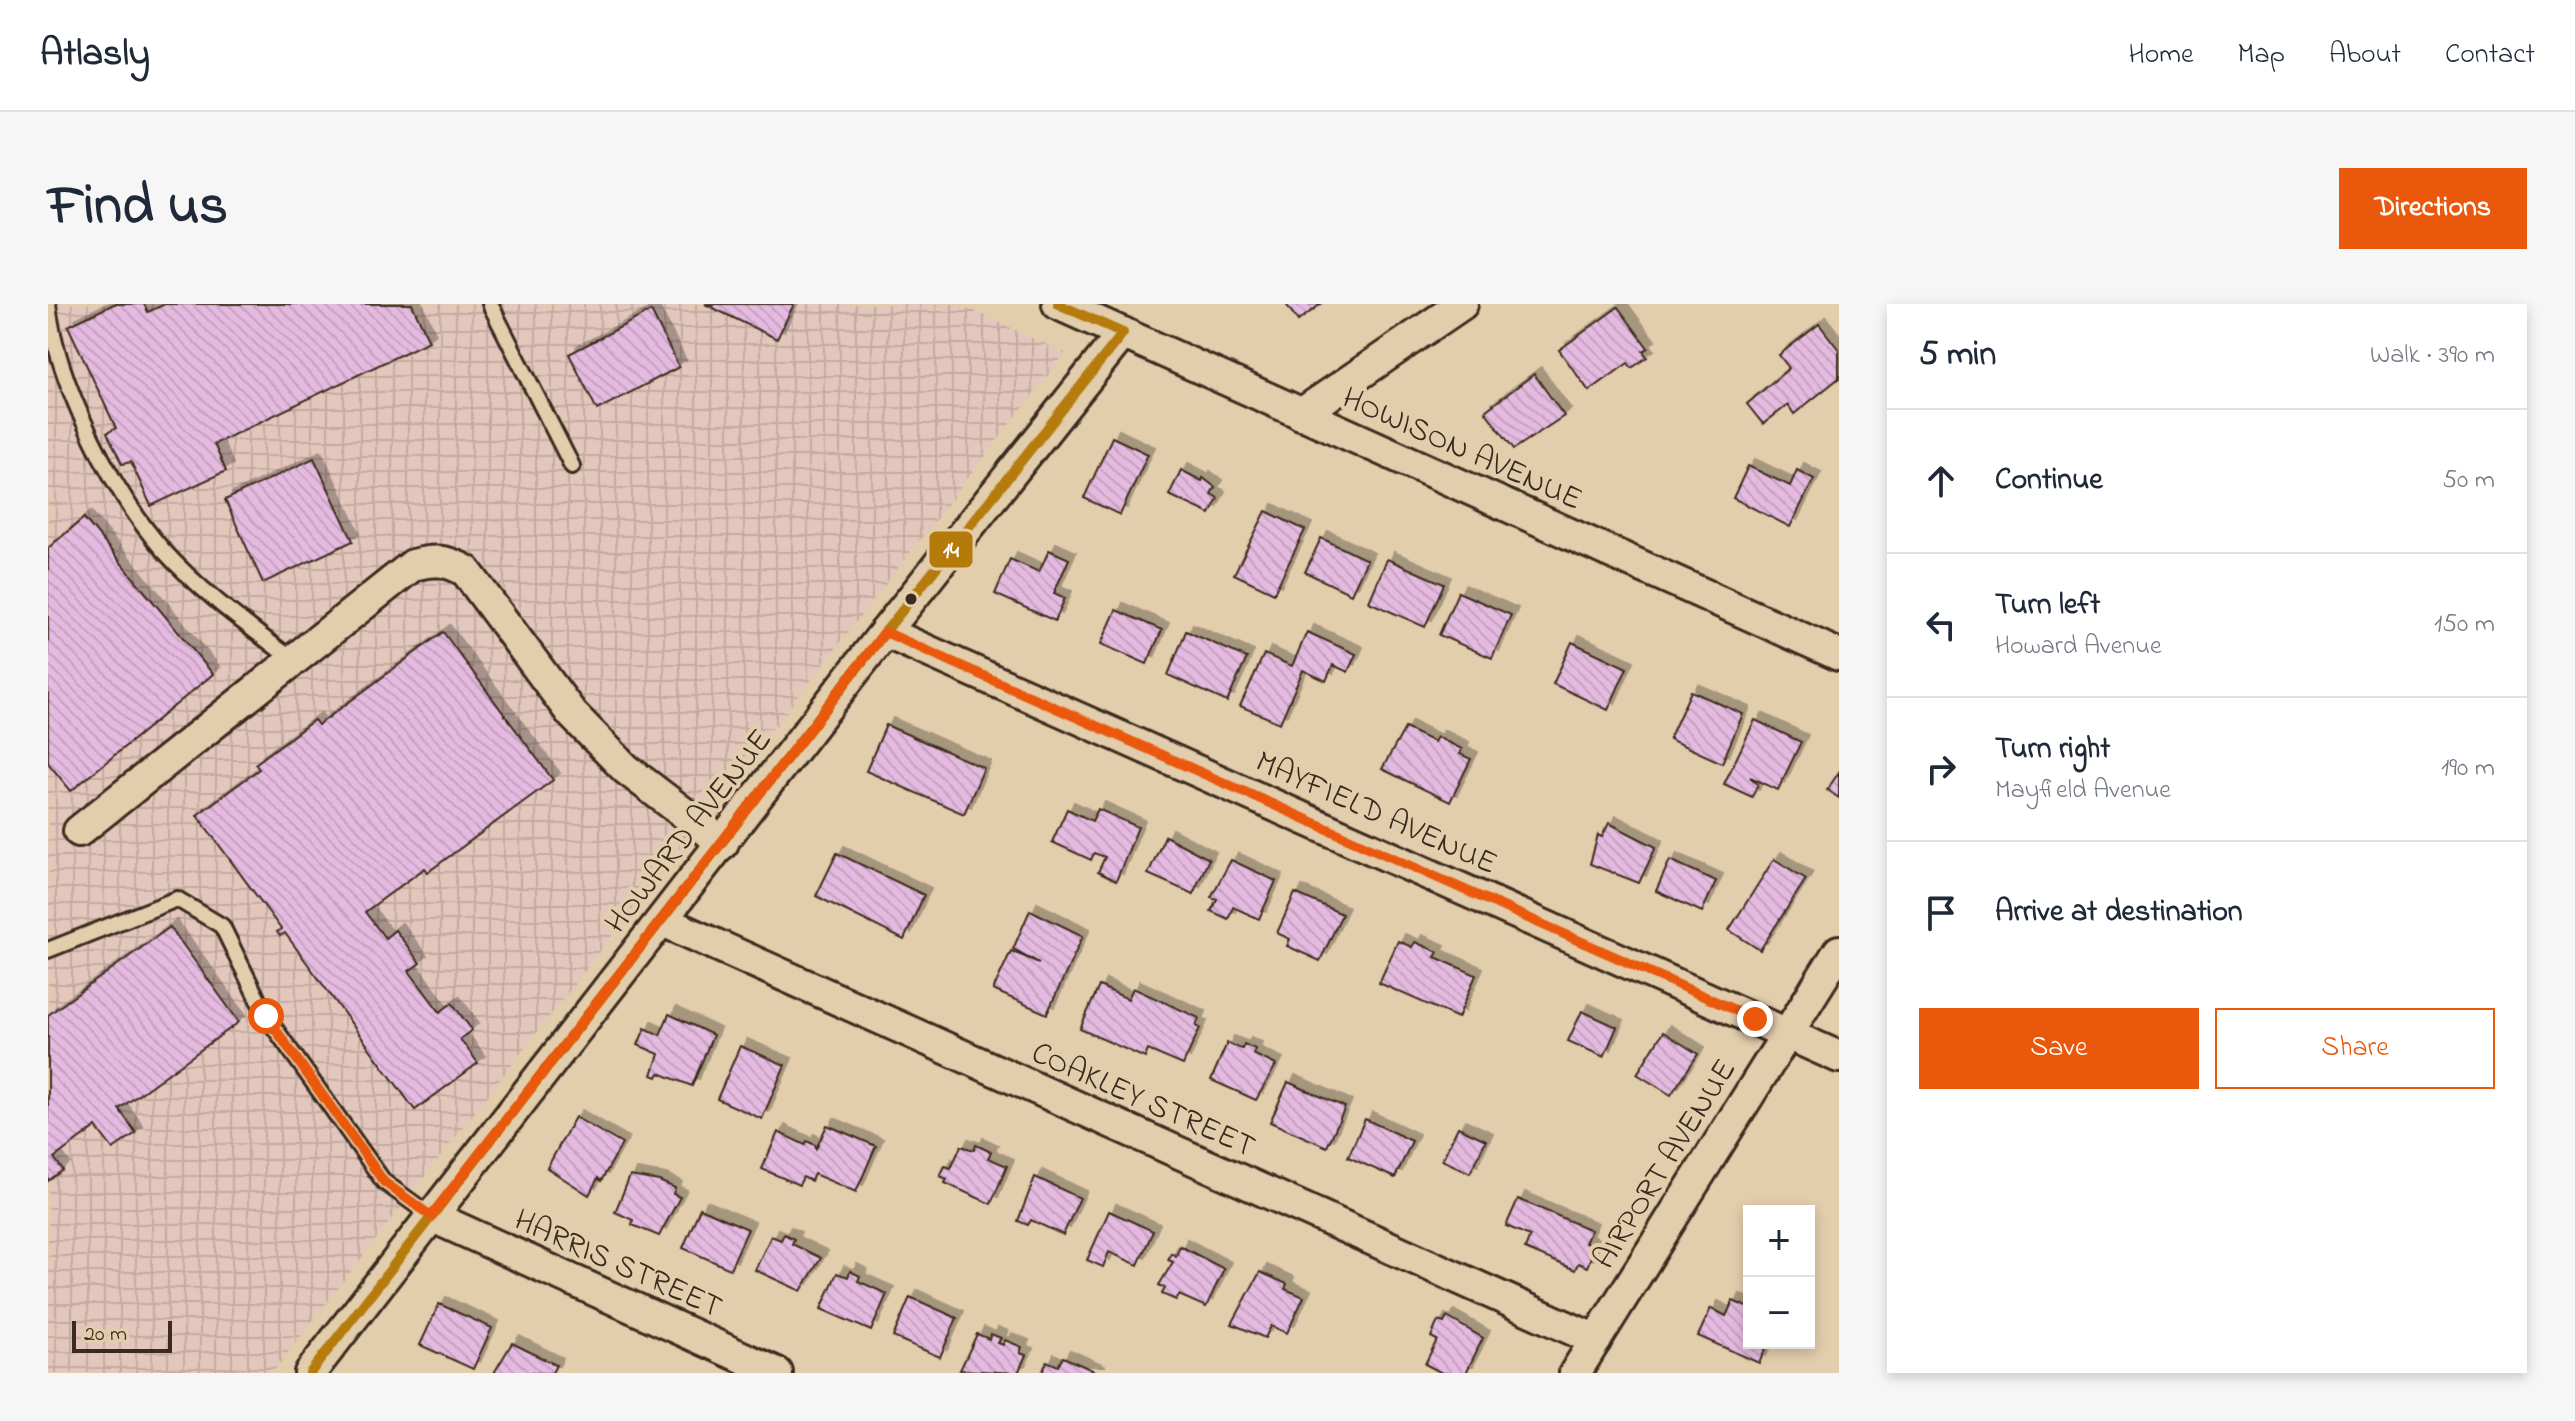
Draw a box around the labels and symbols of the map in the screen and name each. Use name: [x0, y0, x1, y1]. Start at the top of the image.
street label: HOWISON AVENUE: [1334, 376, 1589, 524]
line badge: 14: [928, 530, 974, 569]
text: 14: [943, 536, 960, 568]
unlabelled marker: [903, 591, 919, 607]
street label: HOWARD AVENUE: [595, 720, 785, 945]
street label: MAYFIELD AVENUE: [1247, 740, 1504, 889]
route start: [248, 998, 284, 1034]
route end: [1737, 1001, 1773, 1037]
street label: COAKLEY STREET: [1023, 1031, 1262, 1172]
street label: AIRPORT AVENUE: [1582, 1051, 1750, 1279]
street label: HARRIS STREET: [506, 1198, 729, 1332]
scale bar: [72, 1317, 172, 1353]

